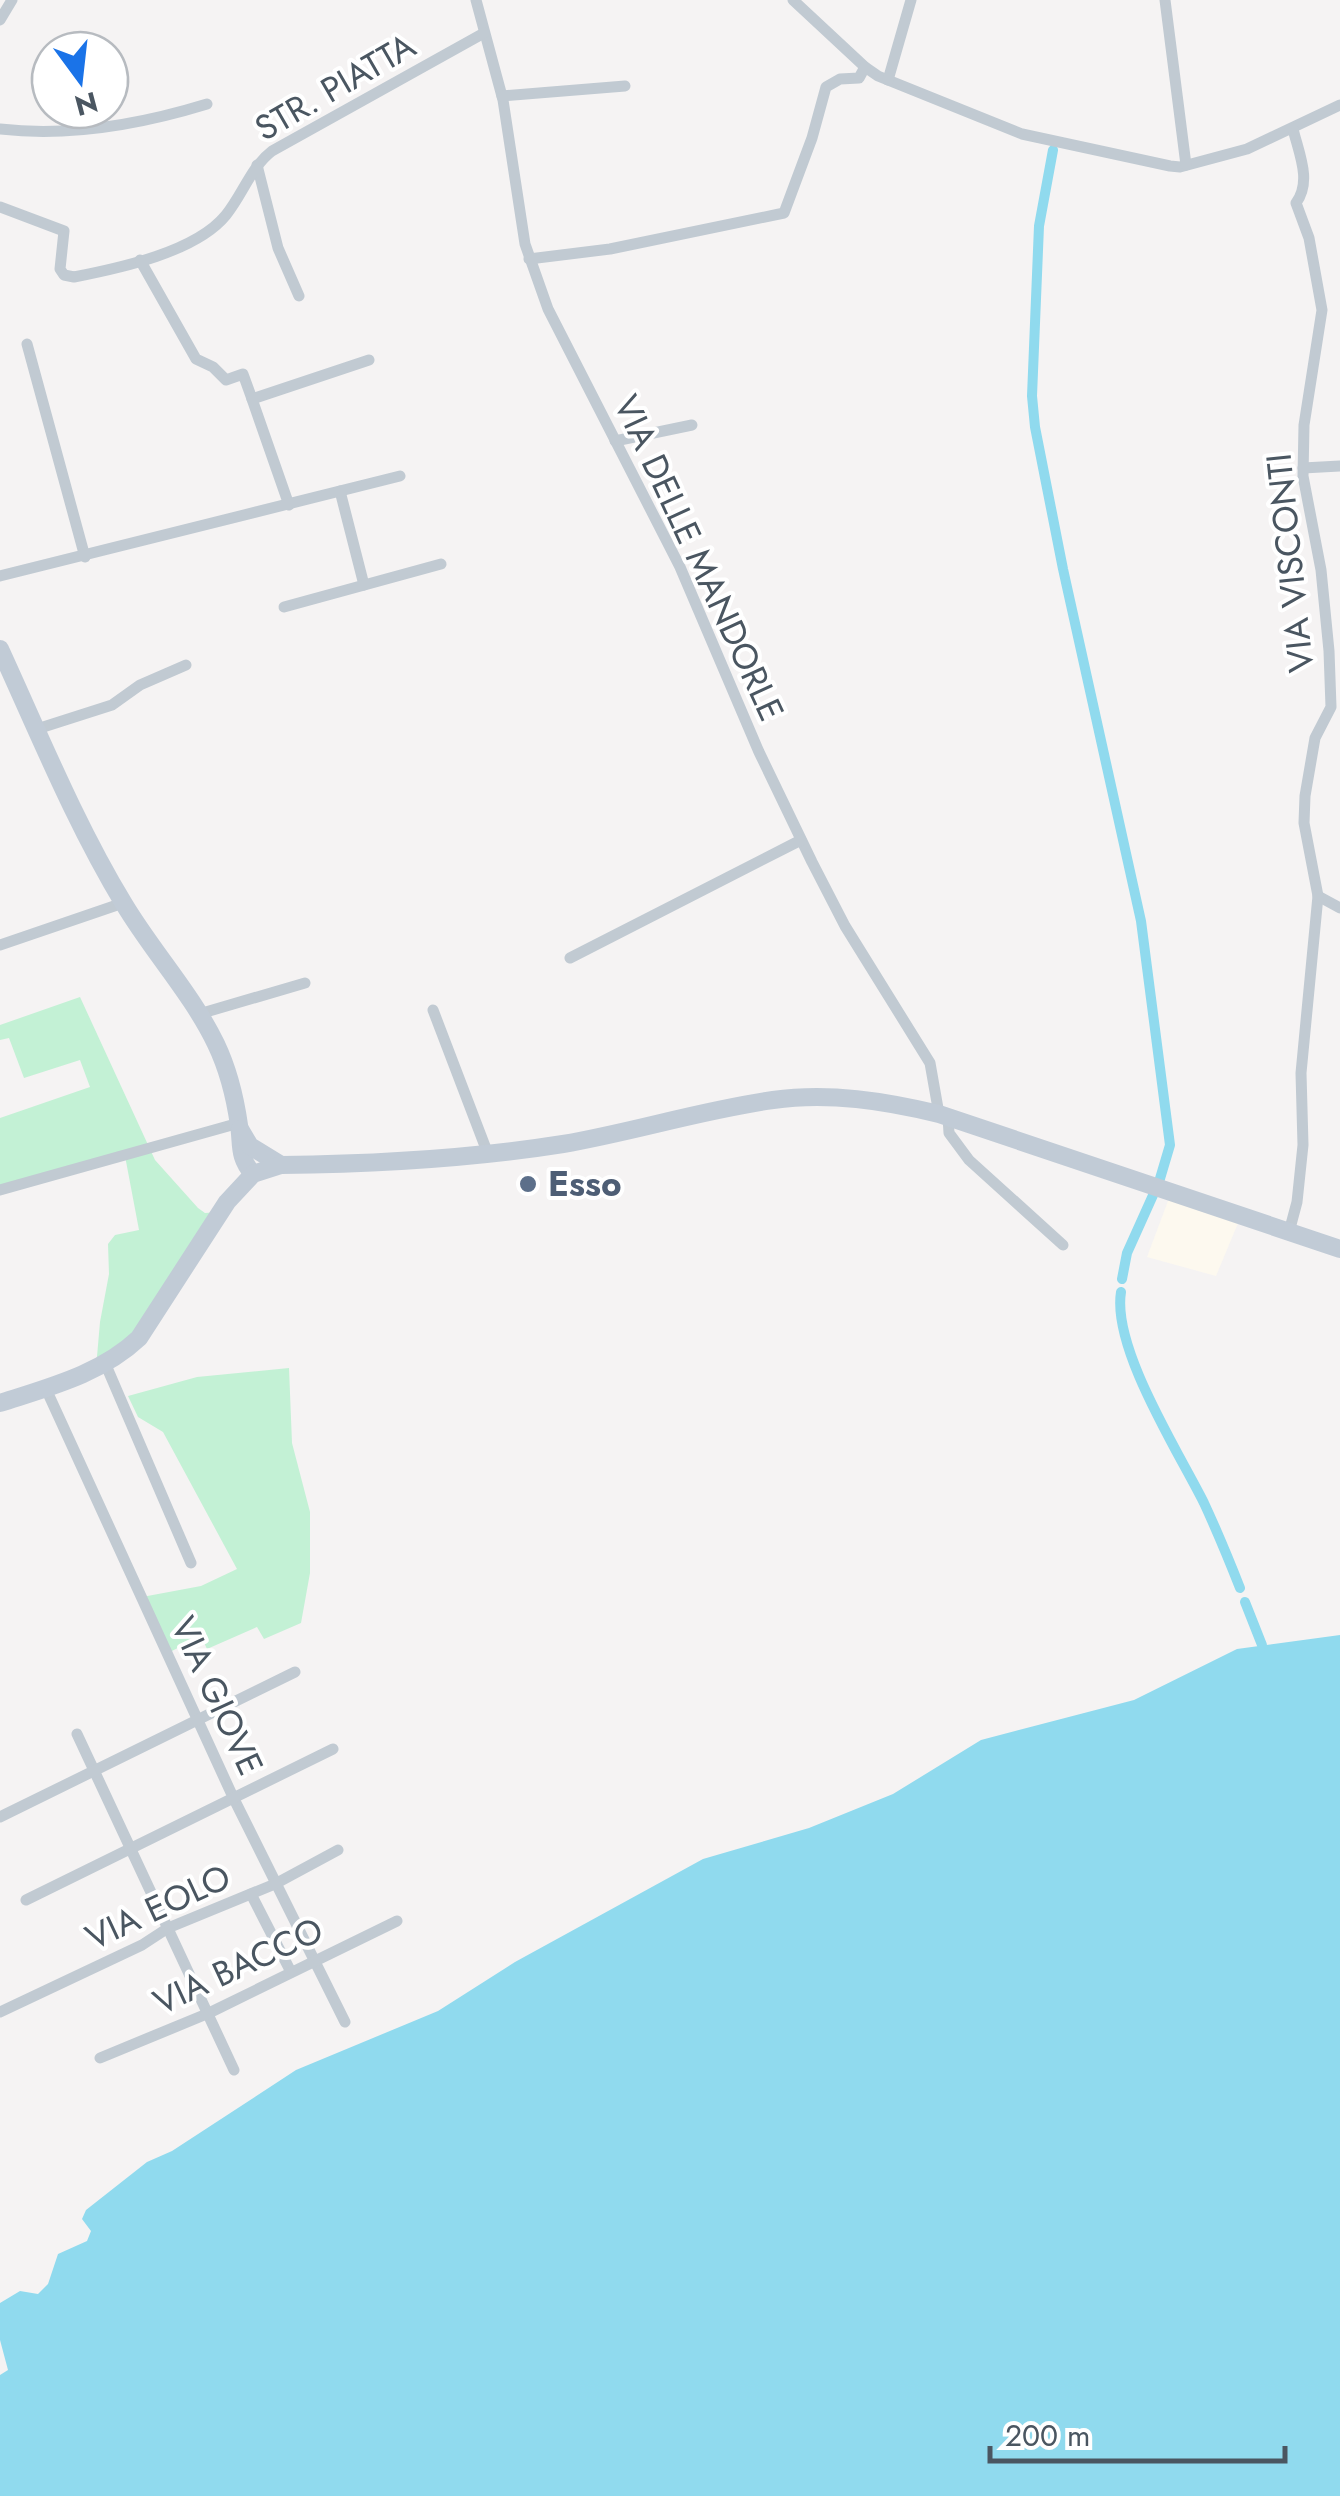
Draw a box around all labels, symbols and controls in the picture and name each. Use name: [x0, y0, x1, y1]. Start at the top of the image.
street label: STR. PIATTA: [246, 21, 424, 153]
north arrow: [30, 30, 130, 130]
text: N: [70, 81, 102, 126]
street label: VIA DELLE MANDORLE: [601, 387, 797, 729]
street label: VIA VISCONTI: [1254, 451, 1326, 675]
place label: Esso: [548, 1159, 622, 1209]
marker: Esso: [517, 1173, 539, 1195]
street label: VIA GIOVE: [158, 1608, 276, 1784]
street label: VIA EOLO: [77, 1852, 239, 1962]
street label: VIA BACCO: [145, 1905, 331, 2027]
scale bar: [990, 2401, 1285, 2463]
text: 200 m: [1005, 2414, 1090, 2457]

